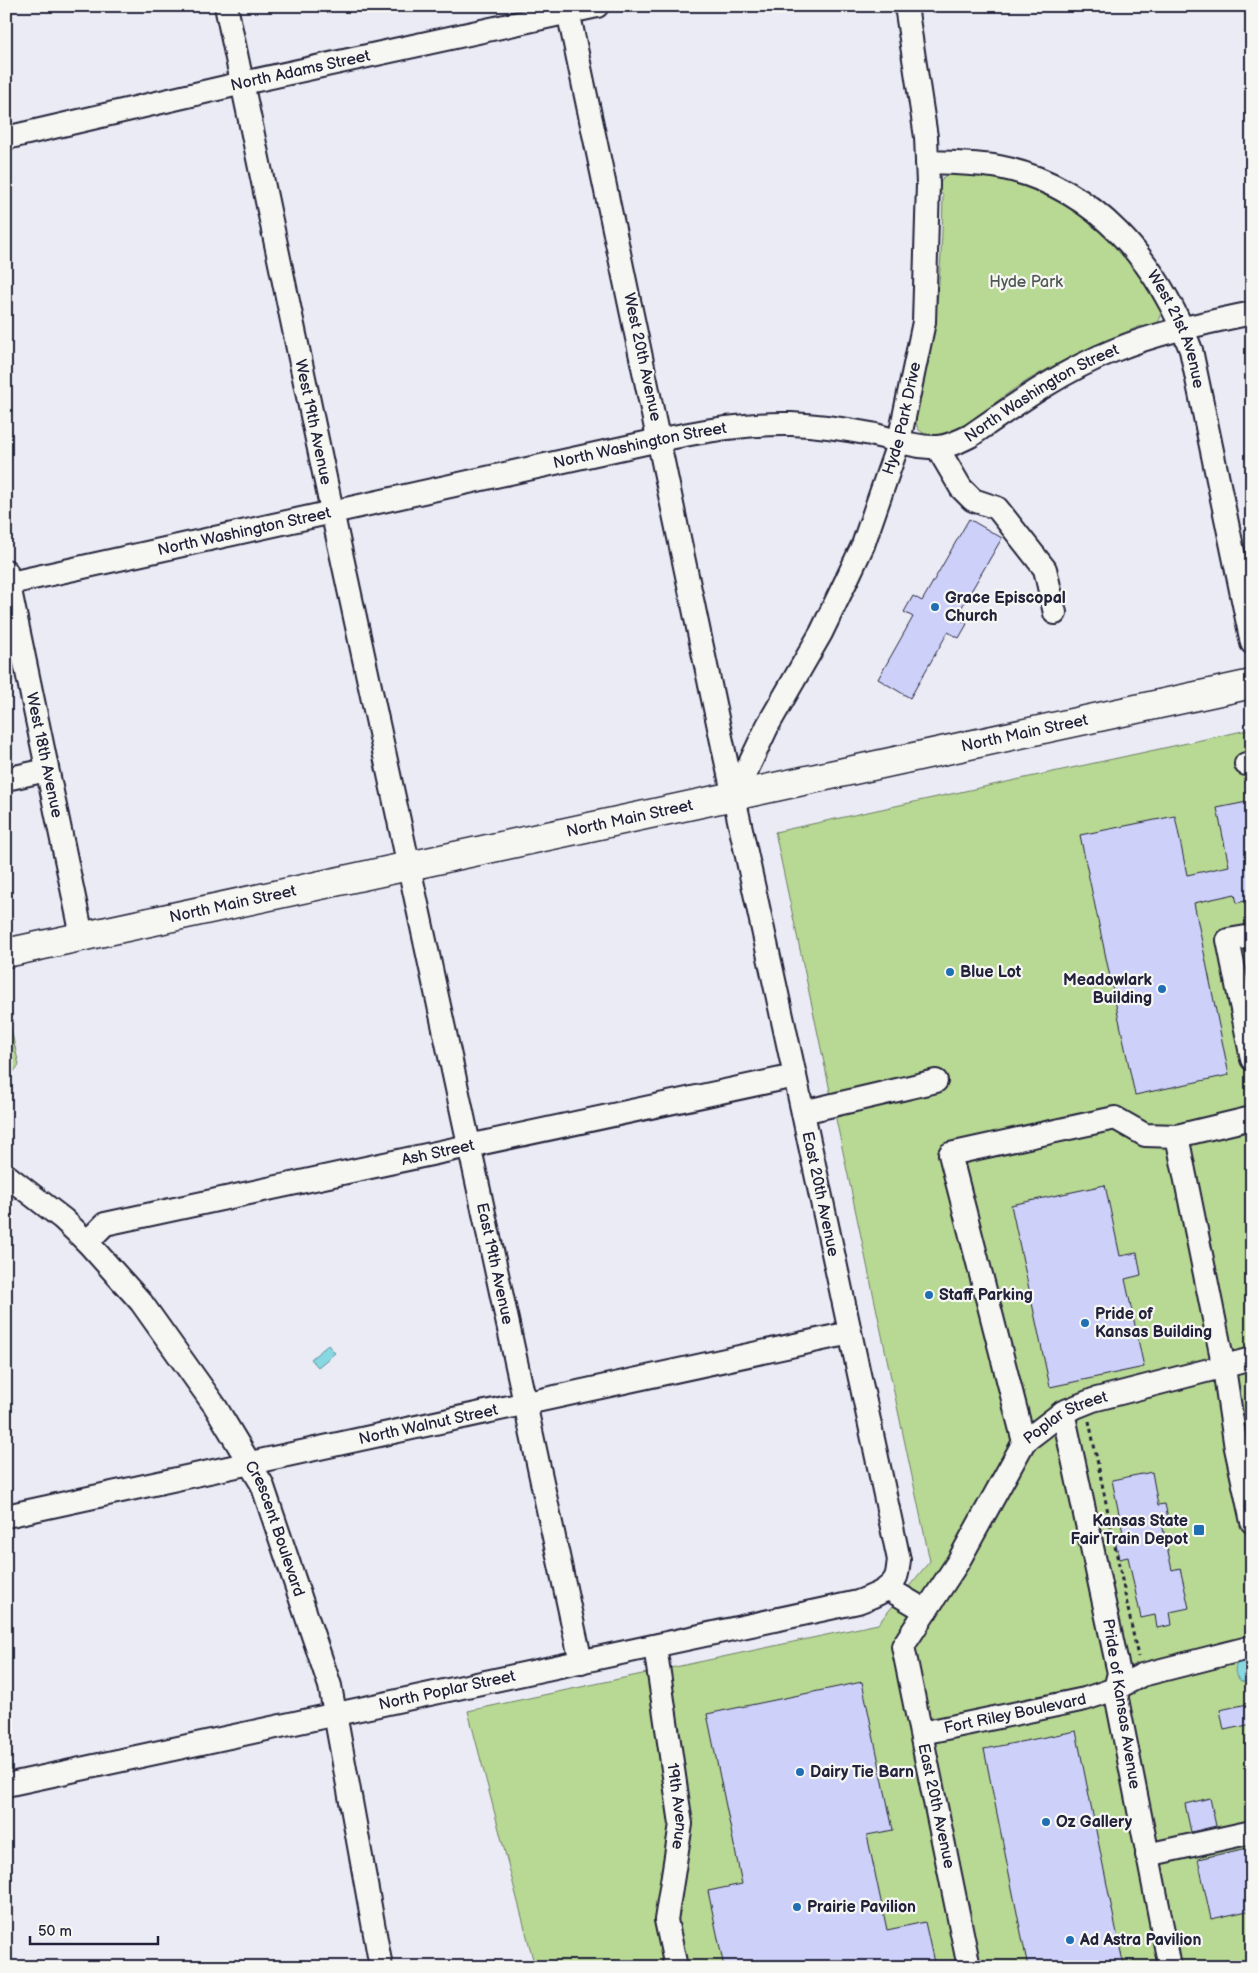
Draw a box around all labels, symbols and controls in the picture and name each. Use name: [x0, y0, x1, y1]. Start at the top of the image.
street label: North Adams Street: [229, 46, 372, 95]
street label: West 21st Avenue: [1143, 267, 1208, 390]
park label: Hyde Park: [989, 273, 1063, 292]
street label: West 20th Avenue: [619, 291, 665, 424]
street label: North Washington Street: [961, 340, 1122, 446]
street label: West 19th Avenue: [291, 358, 336, 487]
street label: Hyde Park Drive: [879, 360, 925, 477]
street label: North Washington Street: [551, 419, 728, 473]
street label: North Washington Street: [156, 503, 333, 560]
place label: Grace Episcopal Church: [945, 589, 1066, 626]
marker: Grace Episcopal Church: [929, 601, 941, 613]
street label: West 18th Avenue: [22, 691, 67, 820]
street label: North Main Street: [960, 710, 1090, 756]
street label: North Main Street: [565, 795, 695, 841]
street label: North Main Street: [168, 881, 298, 927]
place label: Blue Lot: [960, 963, 1022, 982]
marker: Blue Lot: [944, 966, 956, 978]
place label: Meadowlark Building: [1063, 971, 1153, 1008]
marker: Meadowlark Building: [1156, 983, 1168, 995]
street label: East 20th Avenue: [797, 1130, 843, 1259]
street label: Ash Street: [400, 1136, 476, 1170]
street label: East 19th Avenue: [472, 1201, 517, 1327]
place label: Staff Parking: [939, 1286, 1033, 1305]
marker: Staff Parking: [923, 1289, 935, 1301]
place label: Pride of Kansas Building: [1095, 1305, 1212, 1342]
marker: Pride of Kansas Building: [1079, 1317, 1091, 1329]
street label: Poplar Street: [1020, 1387, 1109, 1448]
street label: North Walnut Street: [357, 1400, 500, 1449]
street label: Crescent Boulevard: [241, 1457, 309, 1599]
place label: Kansas State Fair Train Depot: [1071, 1512, 1189, 1549]
marker: Kansas State Fair Train Depot: [1192, 1523, 1206, 1537]
street label: Pride of Kansas Avenue: [1098, 1618, 1144, 1791]
street label: North Poplar Street: [377, 1666, 517, 1714]
street label: Fort Riley Boulevard: [942, 1690, 1088, 1738]
street label: East 20th Avenue: [913, 1742, 959, 1871]
street label: 19th Avenue: [663, 1762, 691, 1851]
place label: Dairy Tie Barn: [810, 1763, 914, 1782]
marker: Dairy Tie Barn: [794, 1766, 806, 1778]
place label: Oz Gallery: [1056, 1813, 1133, 1832]
marker: Oz Gallery: [1040, 1816, 1052, 1828]
place label: Prairie Pavilion: [807, 1898, 916, 1917]
marker: Prairie Pavilion: [791, 1901, 803, 1913]
scale bar: [30, 1913, 158, 1945]
text: 50 m: [38, 1922, 72, 1941]
place label: Ad Astra Pavilion: [1079, 1931, 1201, 1950]
marker: Ad Astra Pavilion: [1064, 1934, 1076, 1946]

